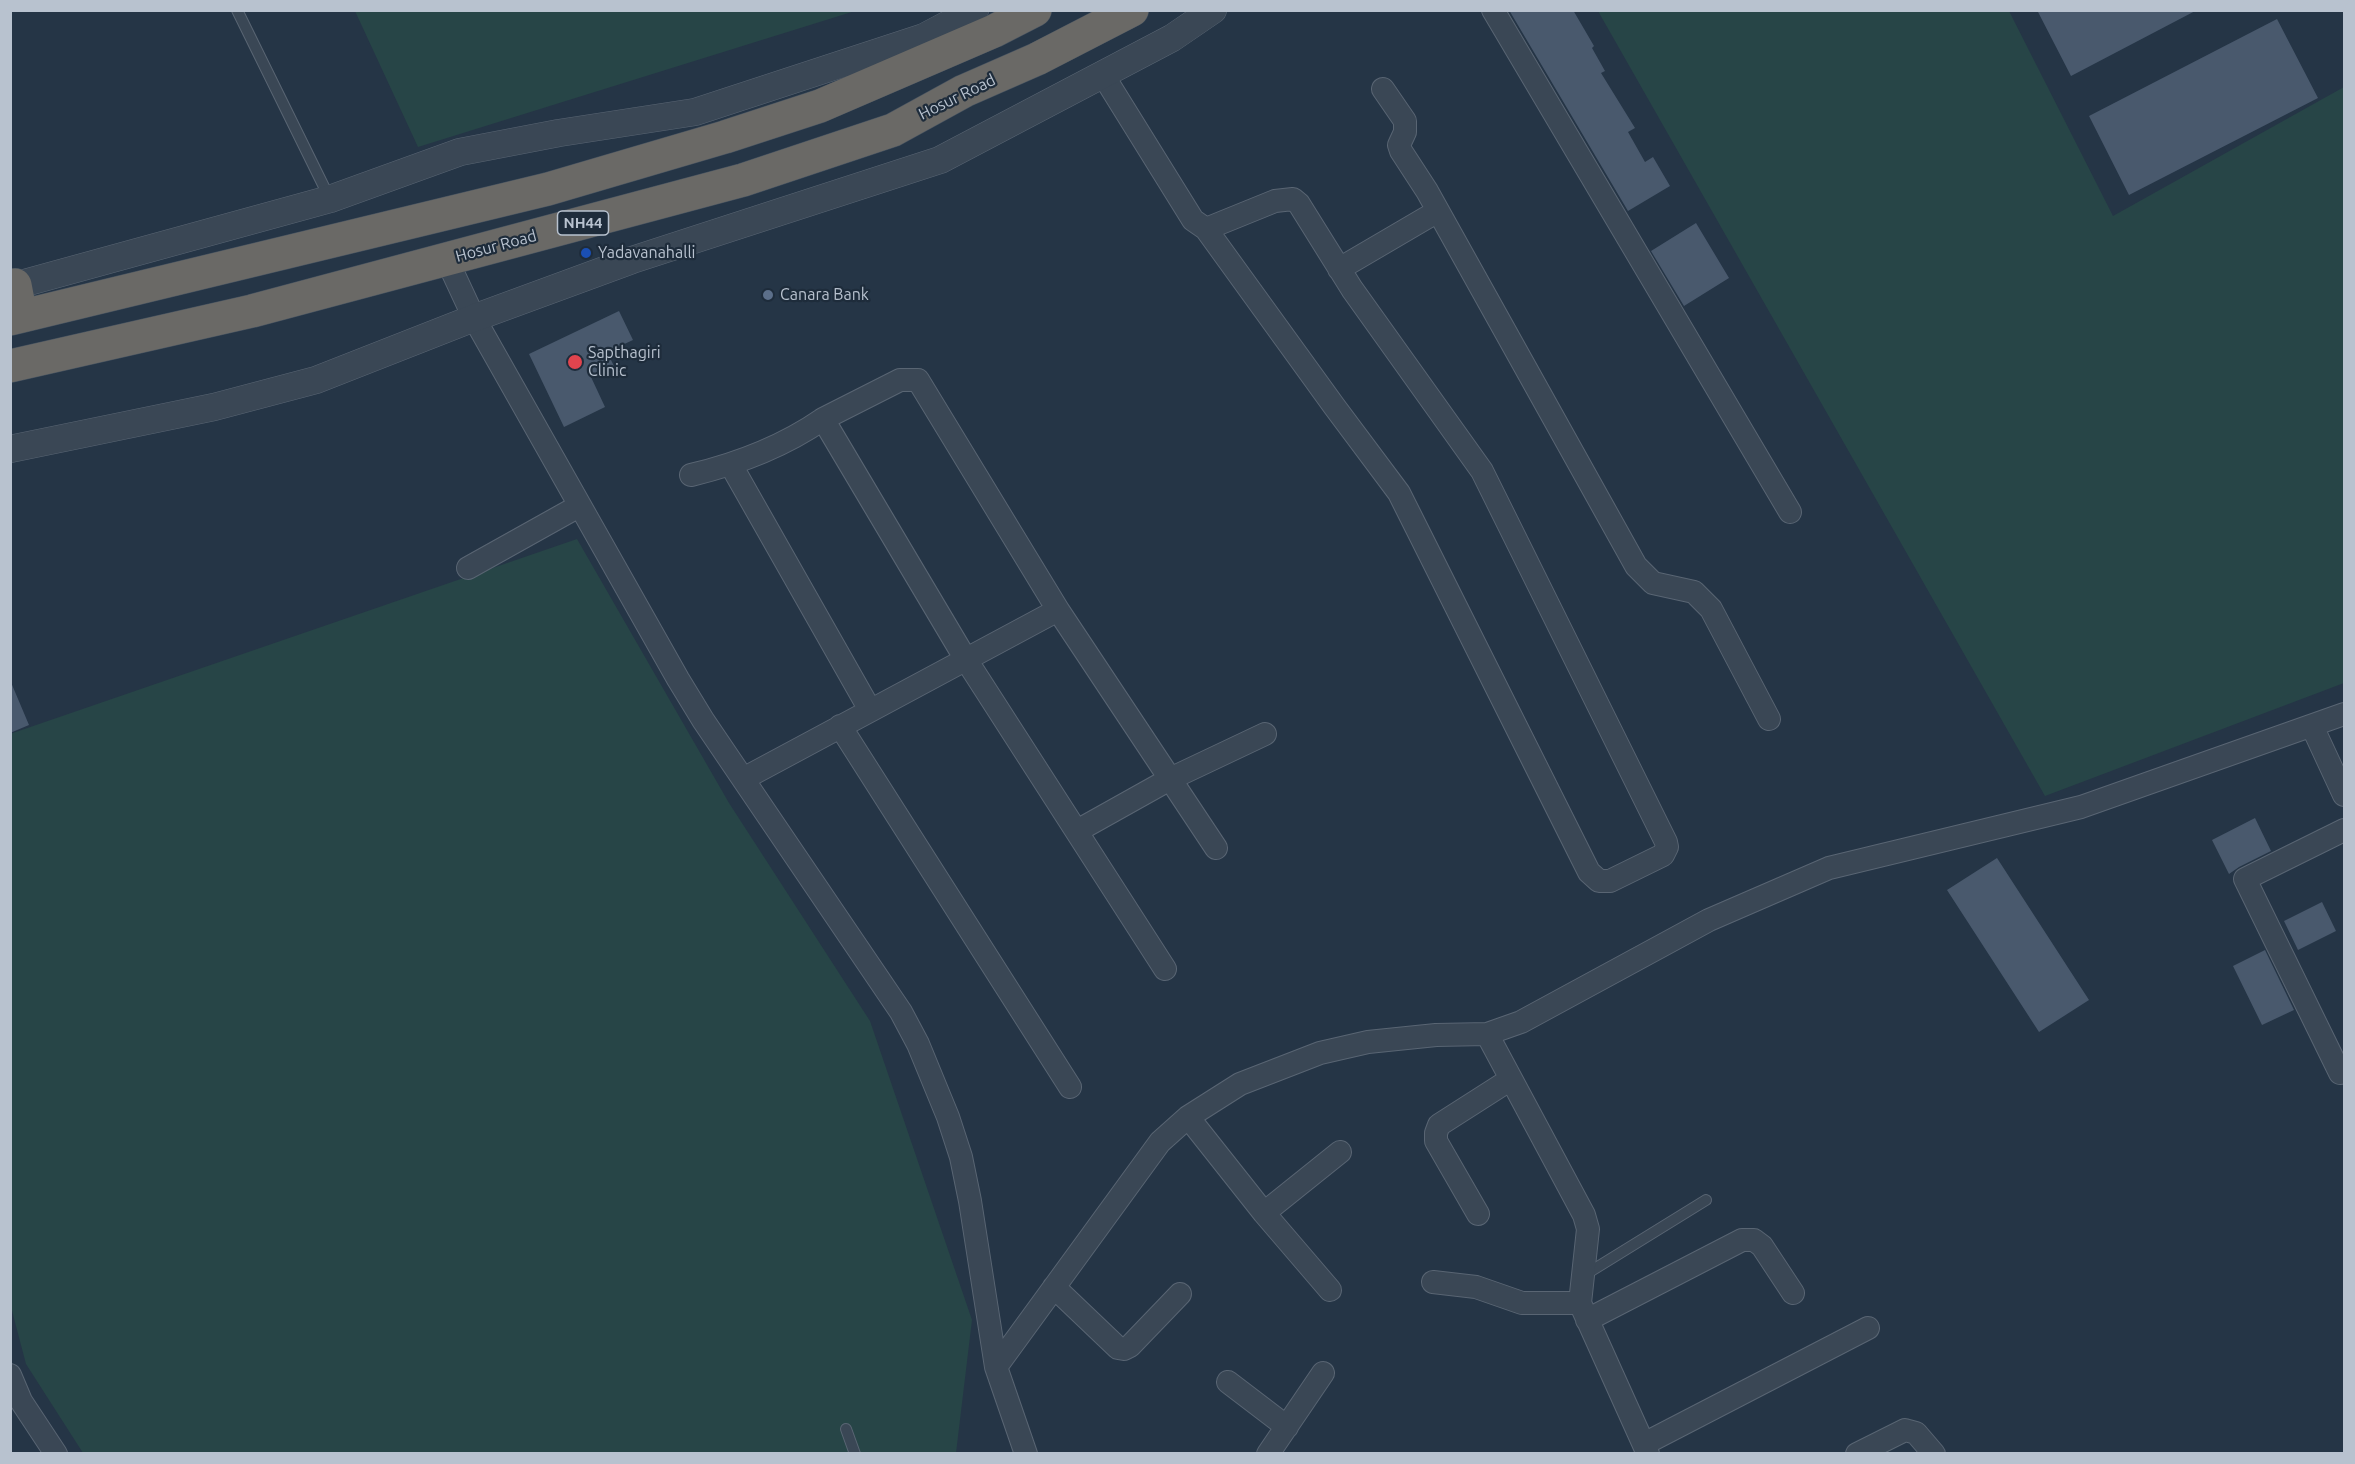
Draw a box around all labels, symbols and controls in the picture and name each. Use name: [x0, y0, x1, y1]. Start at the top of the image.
street label: Hosur Road: [915, 70, 999, 124]
road number: NH44: [558, 211, 608, 235]
street label: Hosur Road: [453, 226, 539, 266]
place label: Yadavanahalli: [598, 243, 696, 263]
marker: Yadavanahalli: [579, 246, 593, 260]
place label: Canara Bank: [780, 285, 869, 305]
marker: Canara Bank: [761, 288, 775, 302]
place label: Sapthagiri Clinic: [588, 343, 661, 381]
marker: Sapthagiri Clinic: [566, 353, 584, 371]

